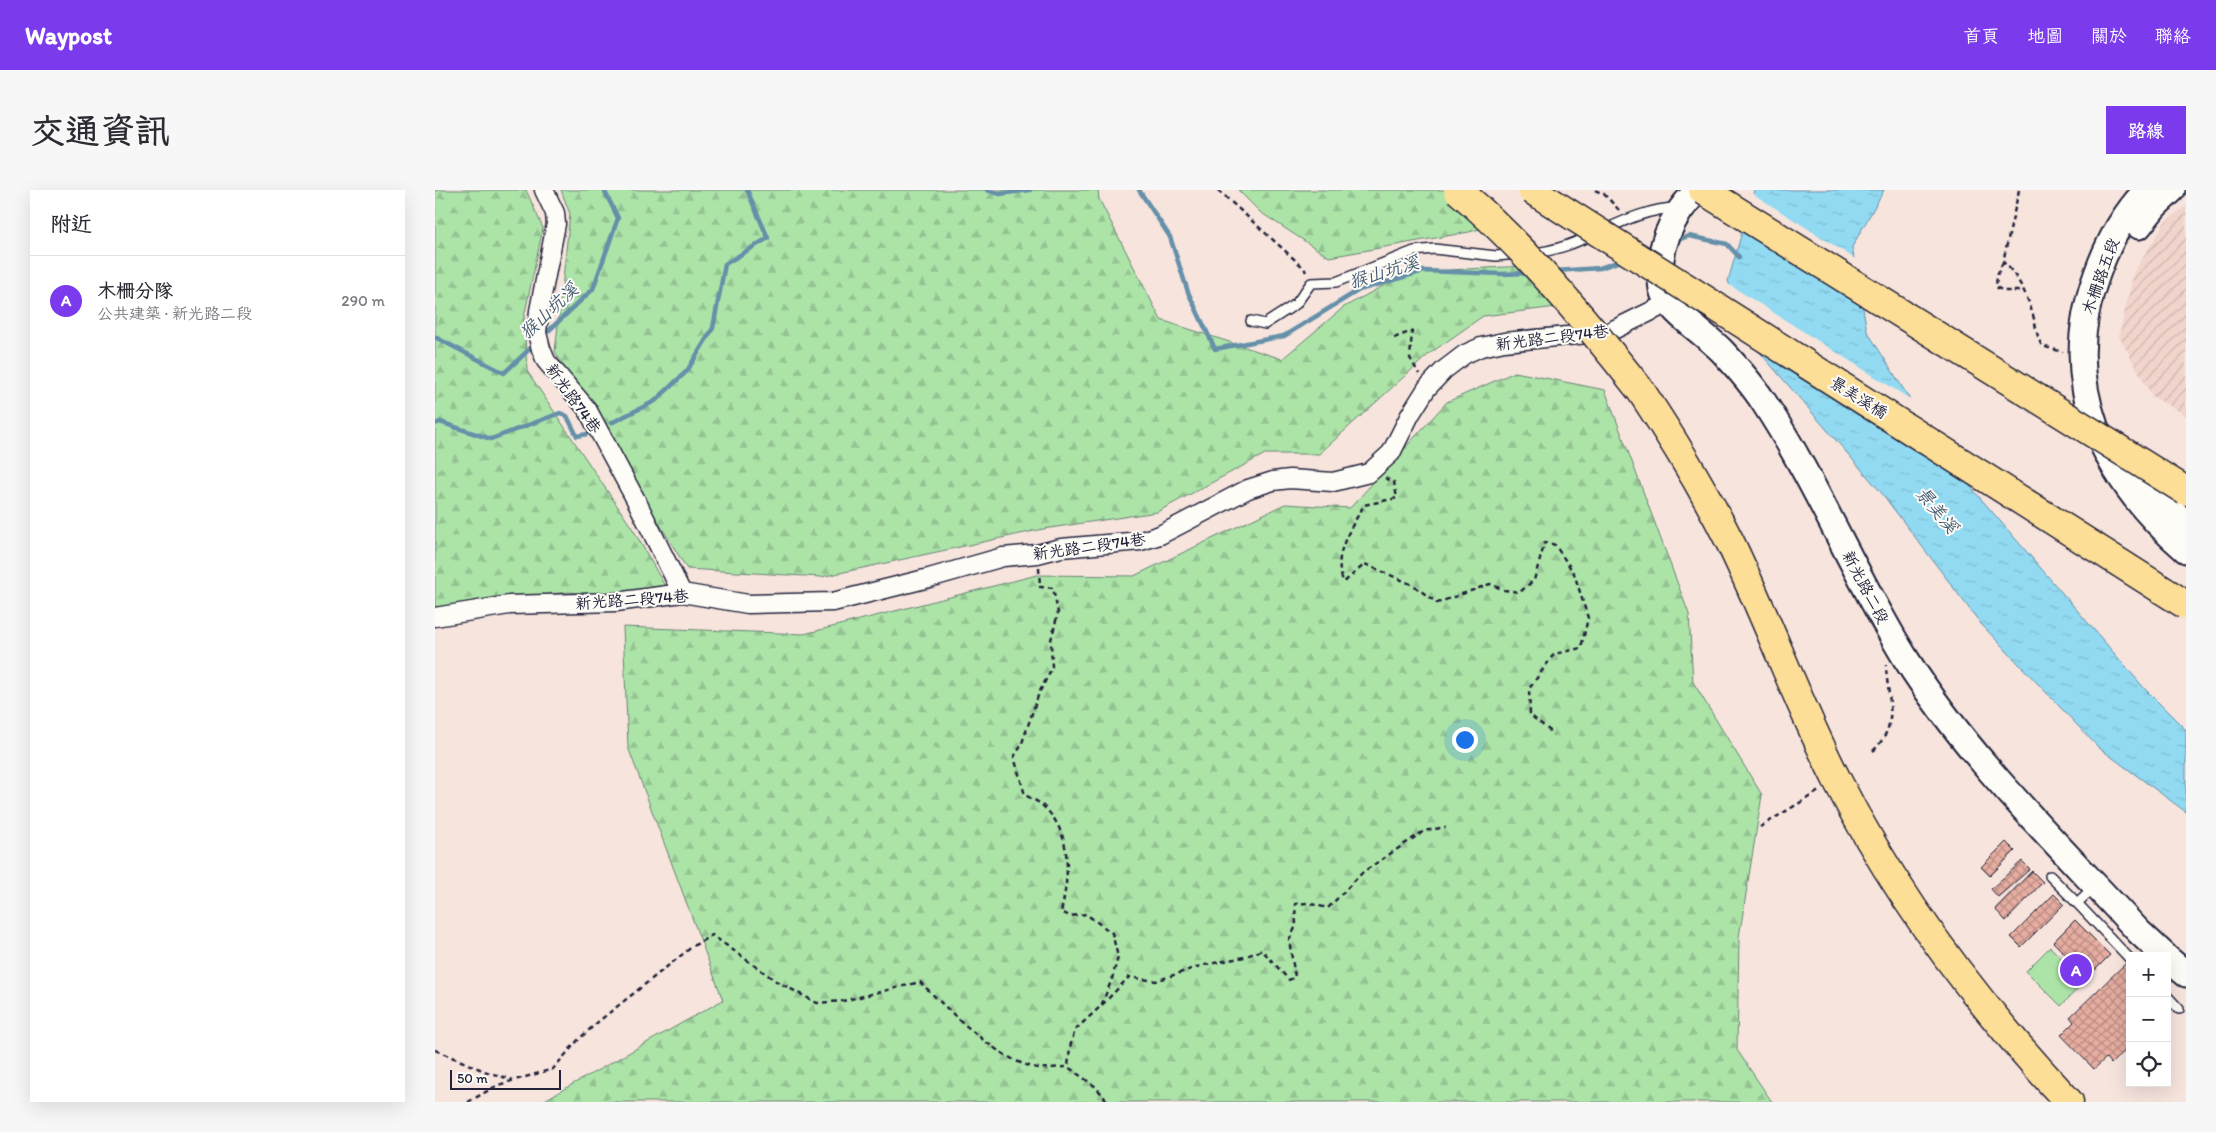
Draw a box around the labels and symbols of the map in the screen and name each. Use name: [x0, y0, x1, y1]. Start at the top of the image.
street label: 木柵路五段: [2078, 235, 2123, 317]
water label: 猴山坑溪: [1346, 251, 1423, 293]
water label: 猴山坑溪: [515, 278, 584, 344]
street label: 新光路二段74巷: [1495, 321, 1610, 354]
street label: 新光路74巷: [542, 360, 605, 437]
street label: 景美溪橋: [1827, 372, 1891, 422]
water label: 景美溪: [1911, 482, 1963, 539]
street label: 新光路二段74巷: [1032, 529, 1147, 564]
street label: 新光路二段: [1838, 547, 1893, 627]
street label: 新光路二段74巷: [575, 586, 689, 613]
your location: [1452, 727, 1478, 753]
pin: A: [2060, 951, 2092, 989]
scale bar: [450, 1067, 561, 1090]

